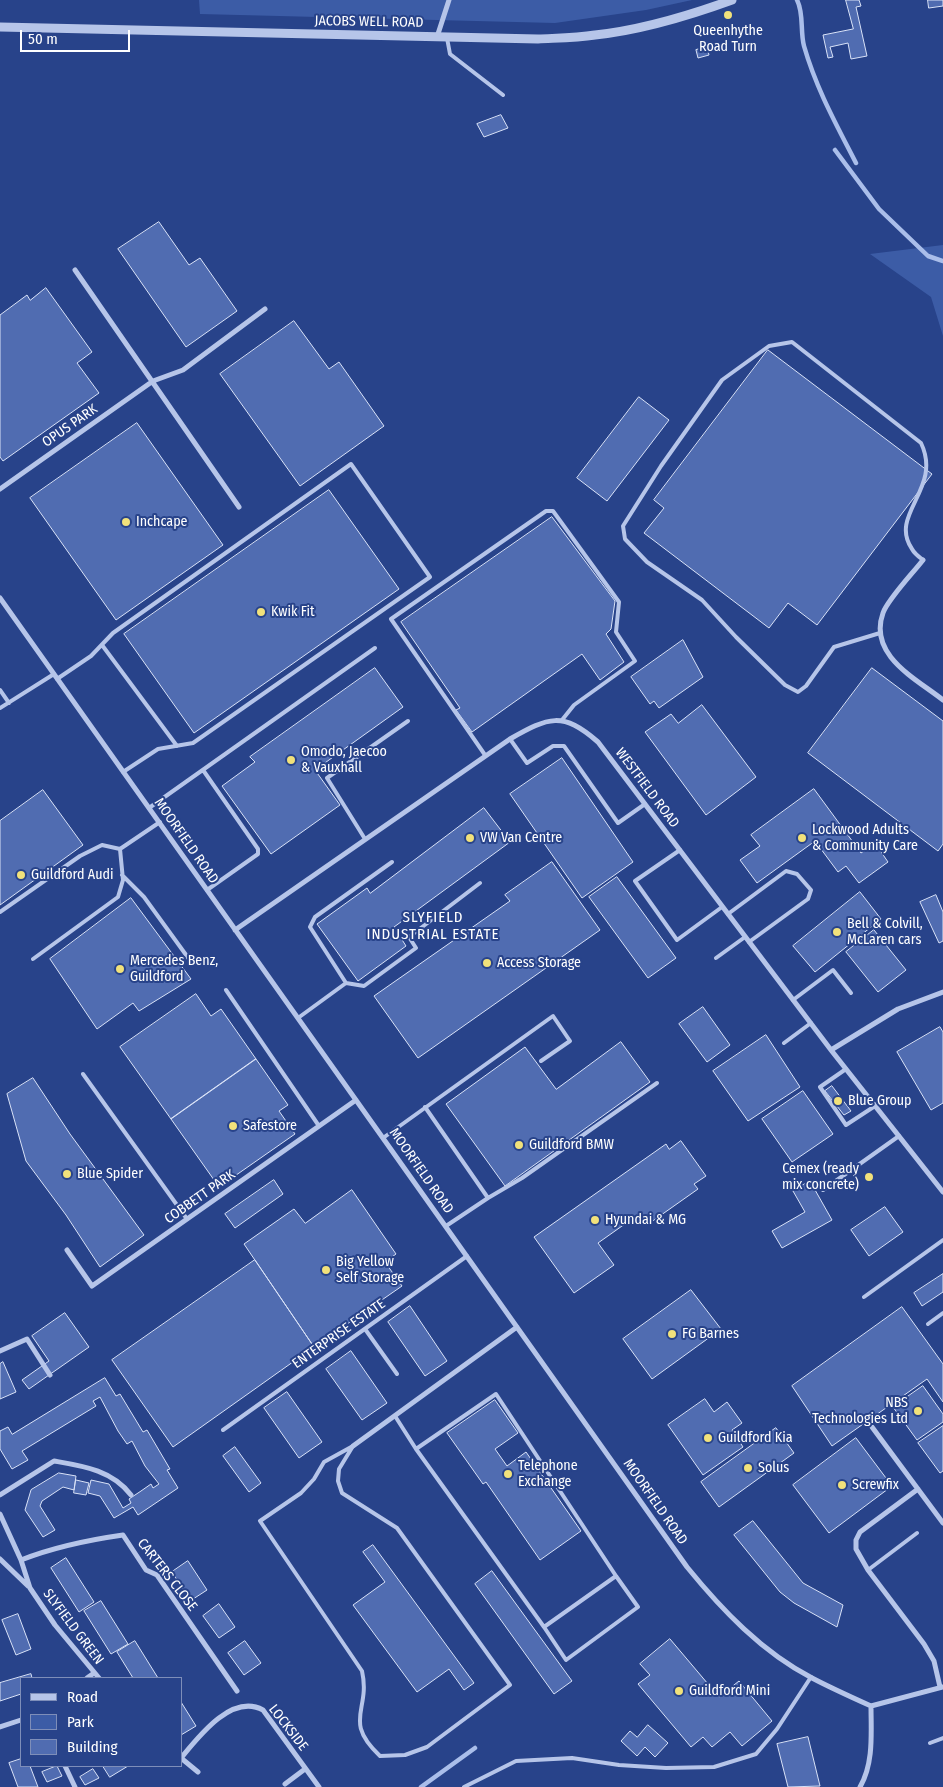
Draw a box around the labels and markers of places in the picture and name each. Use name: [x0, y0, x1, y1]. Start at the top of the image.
marker: Queenhythe Road Turn: [722, 9, 734, 21]
place label: Queenhythe Road Turn: [693, 23, 763, 56]
place label: Inchcape: [136, 514, 187, 530]
marker: Inchcape: [120, 516, 132, 528]
place label: Kwik Fit: [271, 604, 315, 620]
marker: Kwik Fit: [255, 606, 267, 618]
place label: Omodo, Jaecoo & Vauxhall: [301, 744, 387, 776]
marker: Omodo, Jaecoo & Vauxhall: [285, 754, 297, 766]
place label: Lockwood Adults & Community Care: [812, 822, 918, 854]
place label: VW Van Centre: [480, 830, 562, 846]
marker: VW Van Centre: [464, 832, 476, 844]
marker: Lockwood Adults & Community Care: [796, 832, 808, 844]
place label: Guildford Audi: [31, 867, 114, 883]
marker: Guildford Audi: [15, 869, 27, 881]
place label: Bell & Colvill, McLaren cars: [847, 916, 923, 949]
marker: Bell & Colvill, McLaren cars: [831, 926, 843, 938]
place label: Mercedes Benz, Guildford: [130, 953, 218, 986]
place label: Access Storage: [497, 955, 581, 971]
marker: Access Storage: [481, 957, 493, 969]
marker: Mercedes Benz, Guildford: [114, 963, 126, 975]
place label: Blue Group: [848, 1093, 912, 1109]
marker: Blue Group: [832, 1095, 844, 1107]
place label: Safestore: [243, 1118, 297, 1134]
marker: Safestore: [227, 1120, 239, 1132]
place label: Guildford BMW: [529, 1137, 614, 1153]
marker: Guildford BMW: [513, 1139, 525, 1151]
place label: Cemex (ready mix concrete): [782, 1161, 859, 1194]
place label: Blue Spider: [77, 1166, 143, 1182]
marker: Blue Spider: [61, 1168, 73, 1180]
marker: Cemex (ready mix concrete): [863, 1171, 875, 1183]
place label: Hyundai & MG: [605, 1212, 686, 1228]
marker: Hyundai & MG: [589, 1214, 601, 1226]
place label: Big Yellow Self Storage: [336, 1254, 404, 1286]
marker: Big Yellow Self Storage: [320, 1264, 332, 1276]
place label: FG Barnes: [682, 1326, 739, 1342]
marker: FG Barnes: [666, 1328, 678, 1340]
place label: NBS Technologies Ltd: [812, 1395, 908, 1428]
marker: NBS Technologies Ltd: [912, 1405, 924, 1417]
place label: Guildford Kia: [718, 1430, 793, 1446]
marker: Guildford Kia: [702, 1432, 714, 1444]
place label: Telephone Exchange: [518, 1458, 578, 1490]
place label: Solus: [758, 1460, 789, 1476]
marker: Solus: [742, 1462, 754, 1474]
marker: Telephone Exchange: [502, 1468, 514, 1480]
place label: Screwfix: [852, 1477, 899, 1493]
marker: Screwfix: [836, 1479, 848, 1491]
place label: Guildford Mini: [689, 1683, 770, 1699]
marker: Guildford Mini: [673, 1685, 685, 1697]

